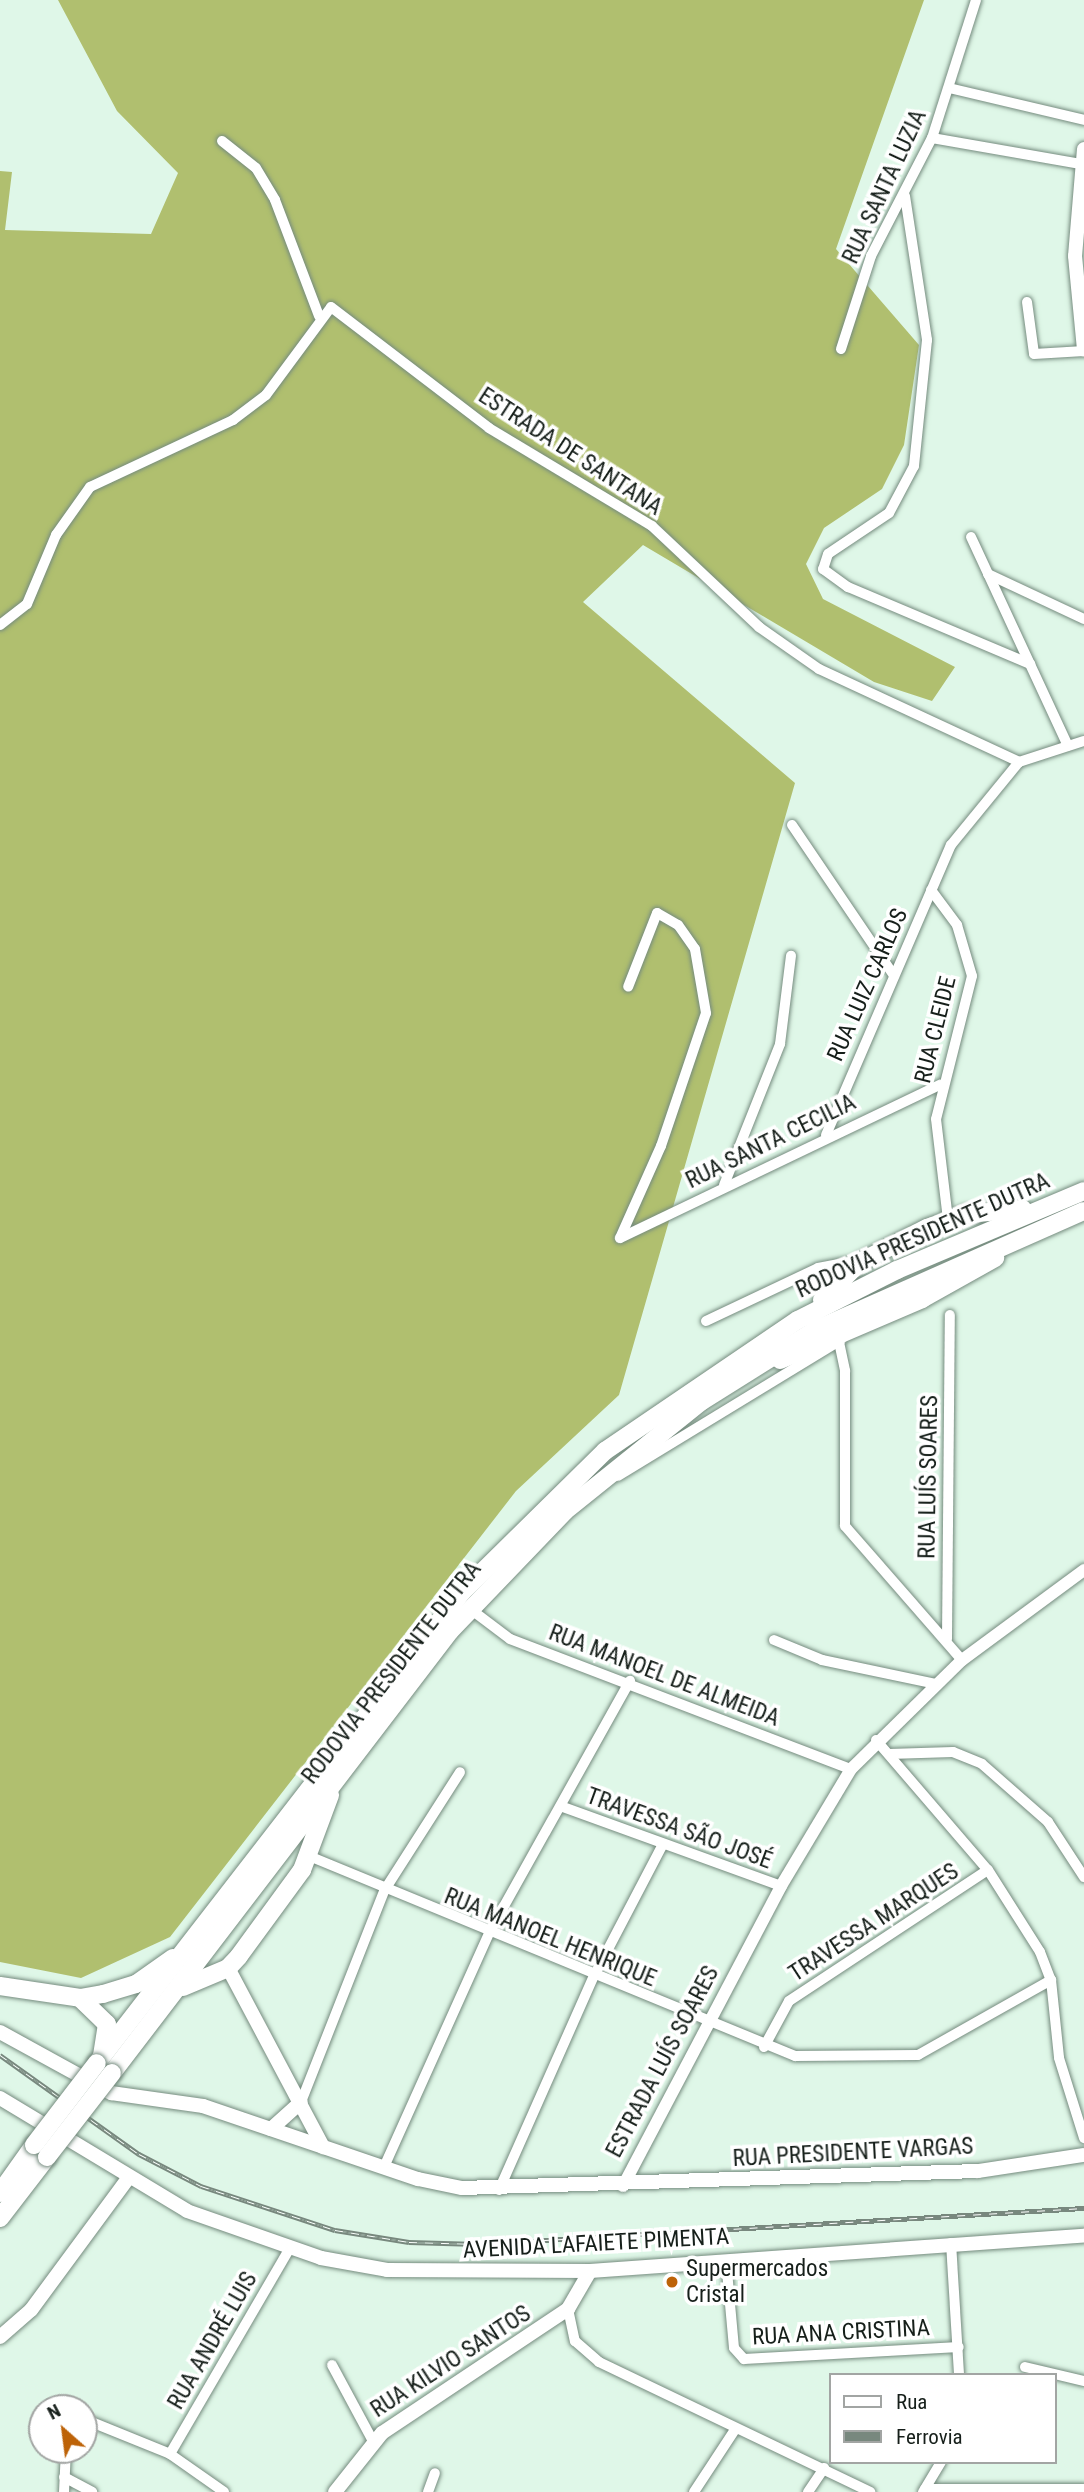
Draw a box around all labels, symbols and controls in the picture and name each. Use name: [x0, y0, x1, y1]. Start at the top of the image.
street label: RUA SANTA LUZIA: [837, 106, 933, 268]
street label: ESTRADA DE SANTANA: [473, 382, 667, 522]
street label: RUA LUIZ CARLOS: [822, 904, 914, 1066]
street label: RUA CLEIDE: [909, 974, 963, 1086]
street label: RUA SANTA CECILIA: [682, 1089, 860, 1195]
street label: RODOVIA PRESIDENTE DUTRA: [792, 1167, 1054, 1305]
street label: RUA LUÍS SOARES: [914, 1395, 944, 1559]
street label: RODOVIA PRESIDENTE DUTRA: [297, 1556, 487, 1790]
street label: RUA MANOEL DE ALMEIDA: [545, 1619, 783, 1733]
street label: TRAVESSA SÃO JOSÉ: [582, 1783, 776, 1875]
street label: TRAVESSA MARQUES: [784, 1858, 964, 1988]
street label: RUA MANOEL HENRIQUE: [440, 1883, 660, 1993]
street label: ESTRADA LUÍS SOARES: [601, 1962, 725, 2162]
street label: RUA PRESIDENTE VARGAS: [732, 2133, 974, 2173]
street label: AVENIDA LAFAIETE PIMENTA: [462, 2223, 730, 2265]
place label: Supermercados Cristal: [686, 2255, 828, 2309]
street label: RUA ANDRÉ LUIS: [163, 2267, 263, 2415]
marker: Supermercados Cristal: [664, 2274, 680, 2290]
street label: RUA KILVIO SANTOS: [366, 2300, 536, 2424]
street label: RUA ANA CRISTINA: [751, 2315, 931, 2351]
legend: [828, 2373, 1056, 2464]
text: Rua: [896, 2390, 927, 2414]
north arrow: [28, 2394, 98, 2464]
text: N: [43, 2399, 64, 2425]
text: Ferrovia: [896, 2425, 963, 2449]

